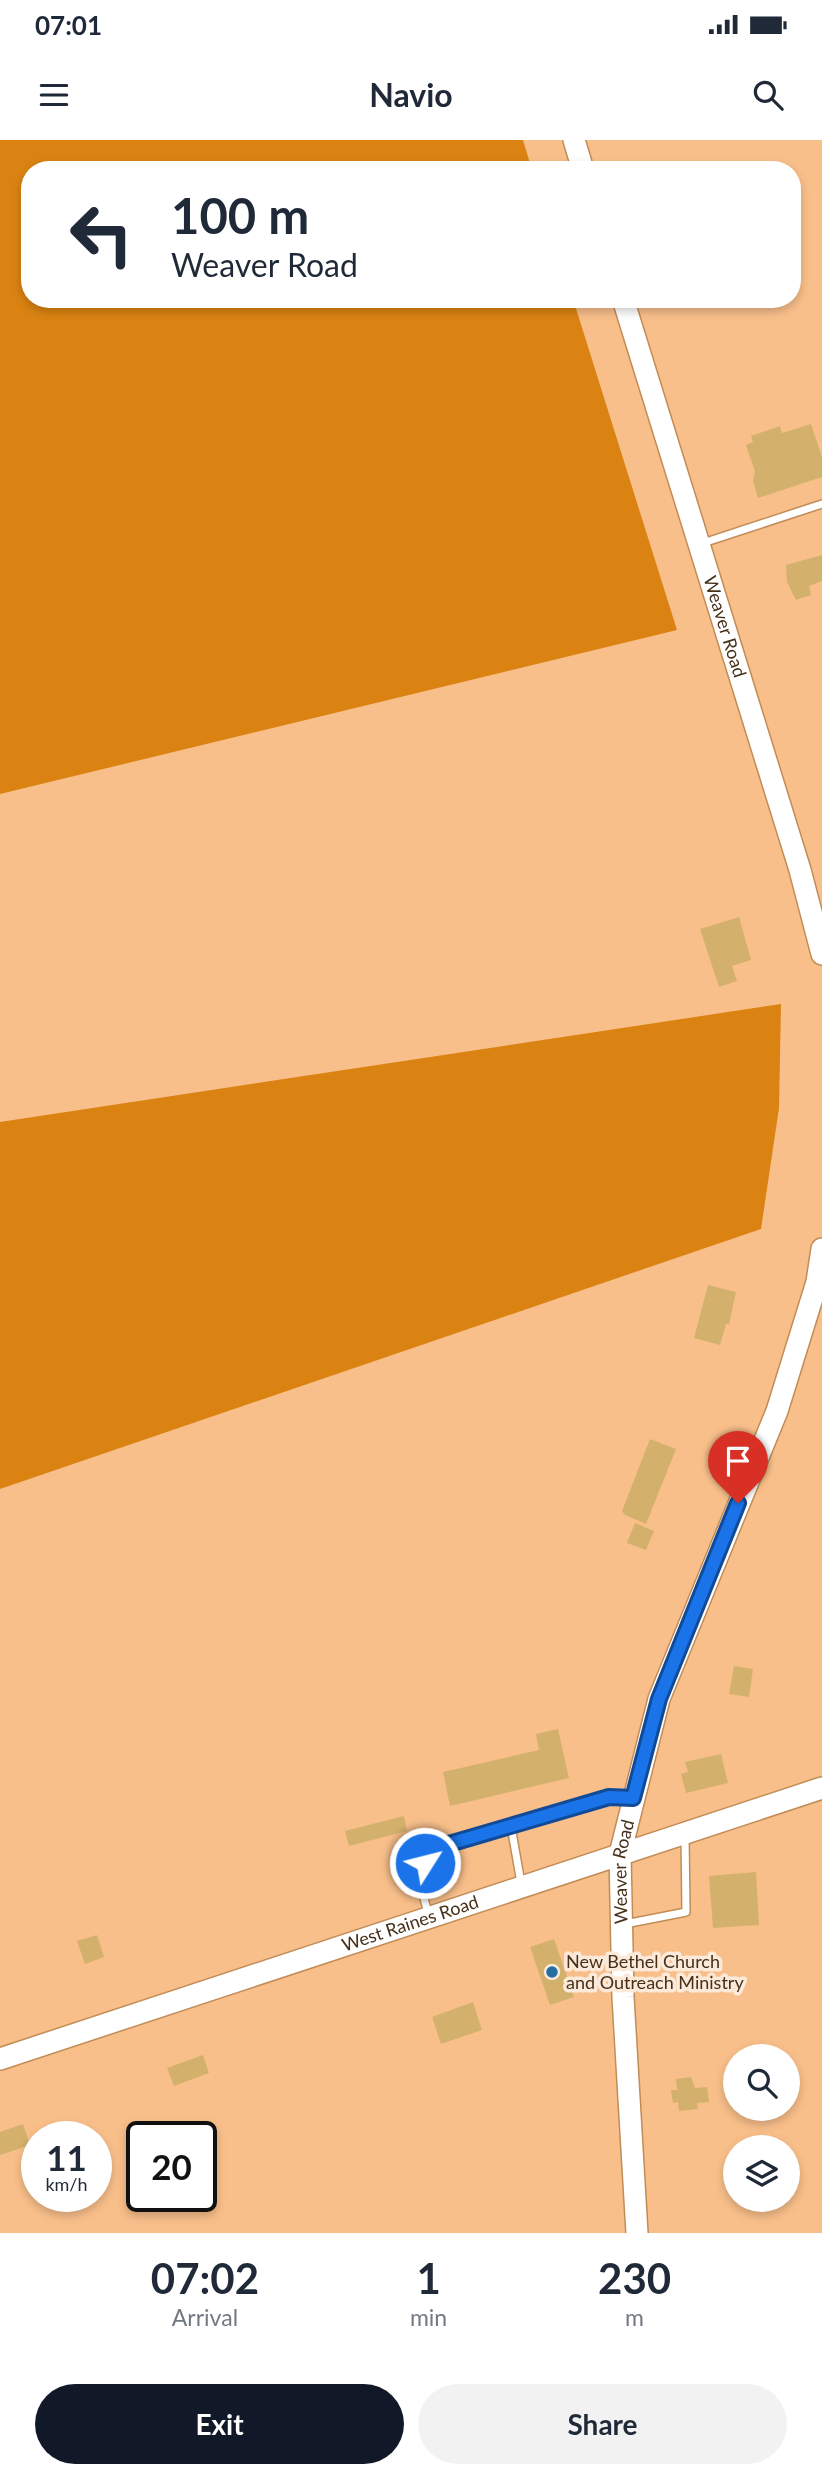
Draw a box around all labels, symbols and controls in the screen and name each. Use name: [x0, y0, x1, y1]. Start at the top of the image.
text: 07:01: [35, 9, 102, 41]
text: Navio: [369, 75, 453, 114]
icon: menu: [35, 76, 73, 114]
icon: search: [749, 76, 787, 114]
text: 100 m: [171, 186, 309, 244]
icon: left: [56, 189, 147, 280]
text: Weaver Road: [171, 245, 358, 284]
street label: Weaver Road: [699, 573, 752, 680]
pin: [708, 1431, 768, 1503]
icon: arrive: [719, 1442, 757, 1480]
street label: Weaver Road: [607, 1817, 638, 1924]
position arrow: [388, 1826, 462, 1900]
street label: West Raines Road: [339, 1890, 481, 1956]
place label: New Bethel Church and Outreach Ministry: [566, 1950, 744, 1993]
marker: New Bethel Church and Outreach Ministry: [544, 1964, 560, 1980]
map controls: [723, 2044, 800, 2212]
button: search: [723, 2044, 800, 2121]
speed limit sign: 20: [126, 2121, 217, 2212]
button: layers: [723, 2135, 800, 2212]
text: 11: [46, 2136, 87, 2178]
text: km/h: [45, 2173, 88, 2195]
text: 07:02: [151, 2253, 259, 2303]
text: 1: [416, 2253, 441, 2303]
text: 230: [598, 2253, 671, 2303]
text: Arrival: [172, 2303, 238, 2331]
text: min: [410, 2303, 447, 2331]
text: m: [625, 2303, 644, 2331]
button: Exit: [35, 2384, 404, 2464]
button: Share: [418, 2384, 787, 2464]

